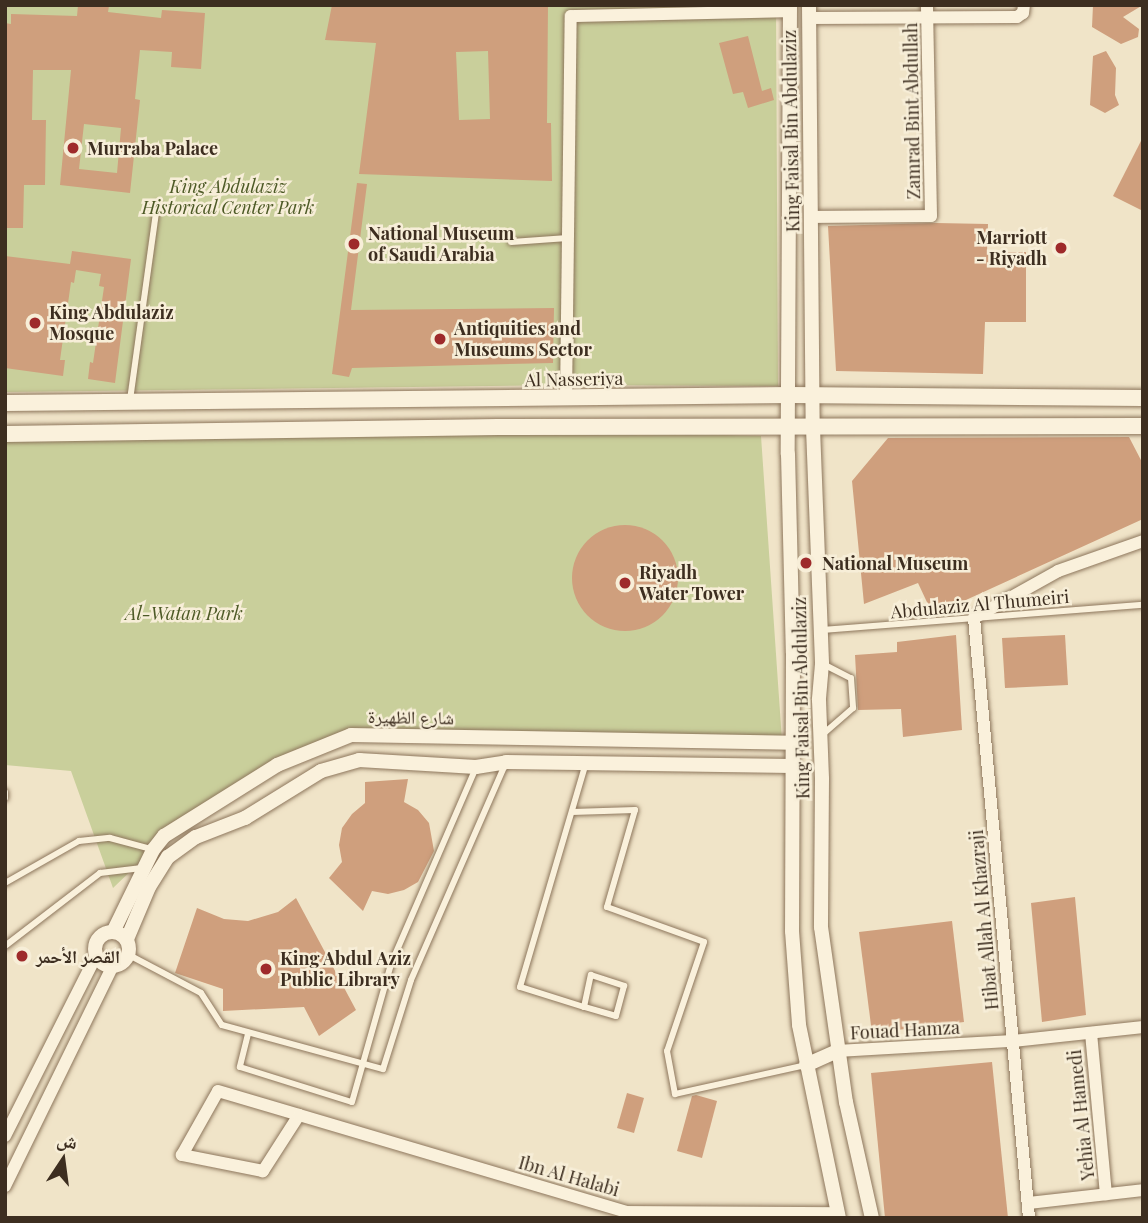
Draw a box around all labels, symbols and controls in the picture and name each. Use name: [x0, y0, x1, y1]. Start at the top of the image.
street label: Zamrad Bint Abdullah: [900, 22, 924, 200]
street label: King Faisal Bin Abdulaziz: [778, 29, 804, 233]
place label: Murraba Palace: [87, 137, 218, 159]
marker: Murraba Palace: [65, 140, 81, 156]
park label: King Abdulaziz Historical Center Park: [141, 176, 315, 218]
place label: National Museum of Saudi Arabia: [368, 223, 514, 266]
place label: Marriott - Riyadh: [976, 227, 1047, 270]
marker: National Museum of Saudi Arabia: [346, 236, 362, 252]
marker: Marriott - Riyadh: [1053, 240, 1069, 256]
place label: King Abdulaziz Mosque: [49, 302, 174, 344]
marker: King Abdulaziz Mosque: [27, 315, 43, 331]
place label: Antiquities and Museums Sector: [454, 318, 592, 360]
marker: Antiquities and Museums Sector: [432, 331, 448, 347]
street label: Al Nasseriya: [524, 367, 624, 391]
place label: National Museum: [822, 552, 968, 574]
marker: National Museum: [796, 553, 816, 573]
place label: Riyadh Water Tower: [639, 562, 745, 604]
marker: Riyadh Water Tower: [617, 575, 633, 591]
street label: Abdulaziz Al Thumeiri: [889, 585, 1071, 623]
street label: King Faisal Bin Abdulaziz: [788, 596, 814, 800]
park label: Al-Watan Park: [125, 602, 243, 624]
street label: شارع الظهيرة: [368, 705, 454, 729]
street label: Hibat Allah Al Khazraji: [965, 828, 1003, 1012]
place label: القصر الأحمر: [36, 945, 120, 967]
marker: القصر الأحمر: [14, 948, 30, 964]
place label: King Abdul Aziz Public Library: [280, 948, 412, 990]
marker: King Abdul Aziz Public Library: [258, 961, 274, 977]
street label: Fouad Hamza: [849, 1016, 961, 1044]
street label: Yehia Al Hamedi: [1063, 1048, 1099, 1182]
north arrow: [28, 1125, 98, 1195]
text: ش: [55, 1125, 80, 1154]
street label: Ibn Al Halabi: [516, 1151, 622, 1201]

